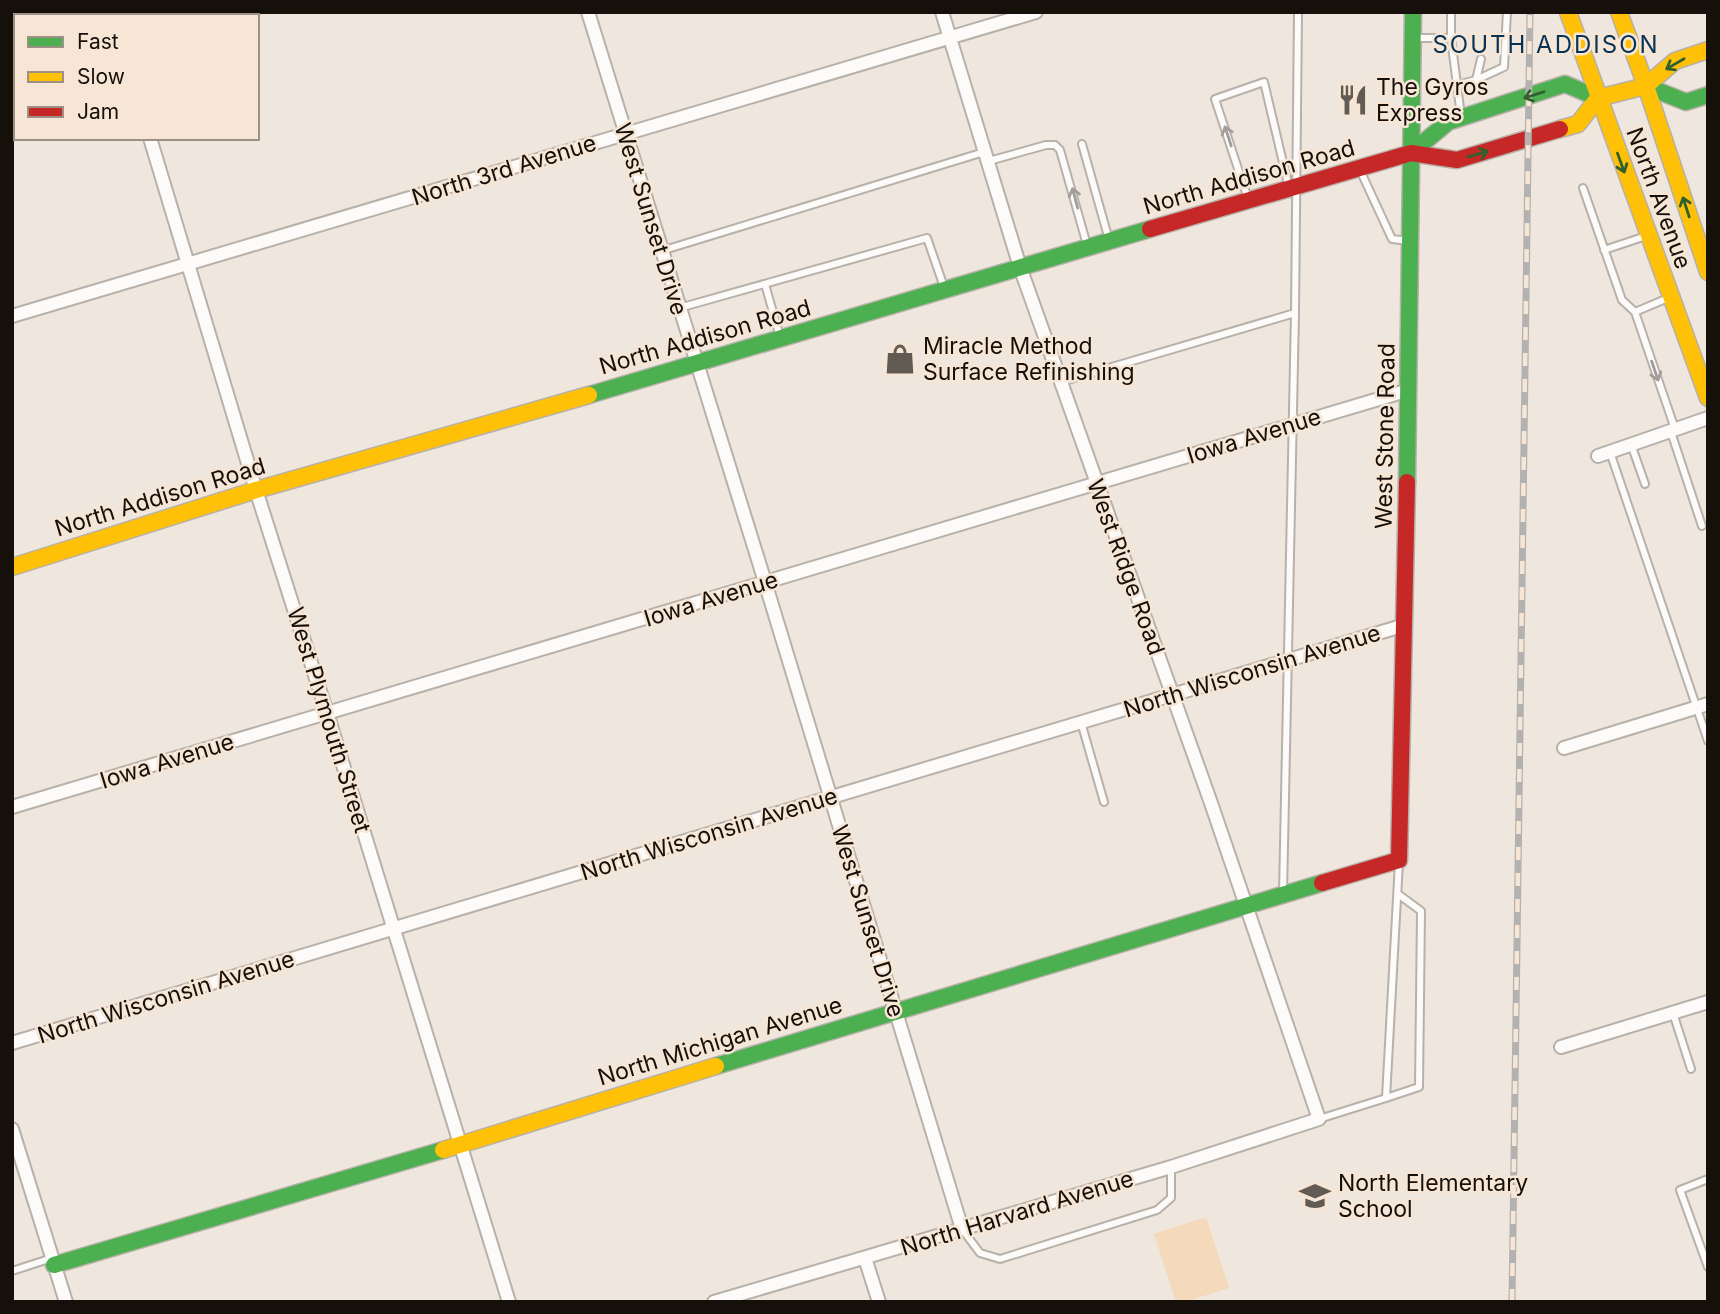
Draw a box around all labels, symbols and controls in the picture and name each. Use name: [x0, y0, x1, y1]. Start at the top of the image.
legend: [14, 14, 259, 140]
text: Fast: [77, 29, 119, 54]
district label: SOUTH ADDISON: [1432, 30, 1660, 59]
one-way arrow: [1665, 57, 1685, 71]
text: Slow: [77, 64, 125, 89]
place label: The Gyros Express: [1376, 73, 1489, 127]
restaurant icon: The Gyros Express: [1336, 83, 1370, 117]
one-way arrow: [1524, 90, 1546, 102]
text: Jam: [77, 99, 119, 124]
street label: West Sunset Drive: [608, 119, 694, 319]
street label: North Avenue: [1620, 123, 1698, 273]
one-way arrow: [1220, 125, 1233, 147]
street label: North 3rd Avenue: [408, 129, 600, 211]
street label: North Addison Road: [1140, 133, 1358, 221]
one-way arrow: [1466, 147, 1489, 160]
one-way arrow: [1616, 151, 1629, 173]
one-way arrow: [1067, 187, 1080, 209]
one-way arrow: [1679, 197, 1691, 219]
street label: North Addison Road: [596, 293, 814, 381]
place label: Miracle Method Surface Refinishing: [923, 332, 1135, 386]
shop icon: Miracle Method Surface Refinishing: [883, 342, 917, 376]
street label: West Stone Road: [1369, 343, 1401, 529]
one-way arrow: [1650, 359, 1662, 381]
street label: Iowa Avenue: [1184, 402, 1324, 470]
street label: North Addison Road: [51, 452, 269, 542]
street label: West Ridge Road: [1081, 475, 1171, 659]
street label: Iowa Avenue: [641, 565, 781, 633]
street label: West Plymouth Street: [281, 604, 377, 837]
street label: North Wisconsin Avenue: [1120, 619, 1384, 723]
street label: Iowa Avenue: [97, 727, 237, 795]
street label: North Wisconsin Avenue: [577, 782, 841, 886]
street label: West Sunset Drive: [825, 821, 911, 1021]
street label: North Wisconsin Avenue: [34, 945, 298, 1049]
street label: North Michigan Avenue: [594, 990, 846, 1092]
street label: North Harvard Avenue: [897, 1164, 1137, 1262]
place label: North Elementary School: [1338, 1169, 1528, 1223]
school or university icon: North Elementary School: [1298, 1179, 1332, 1213]

